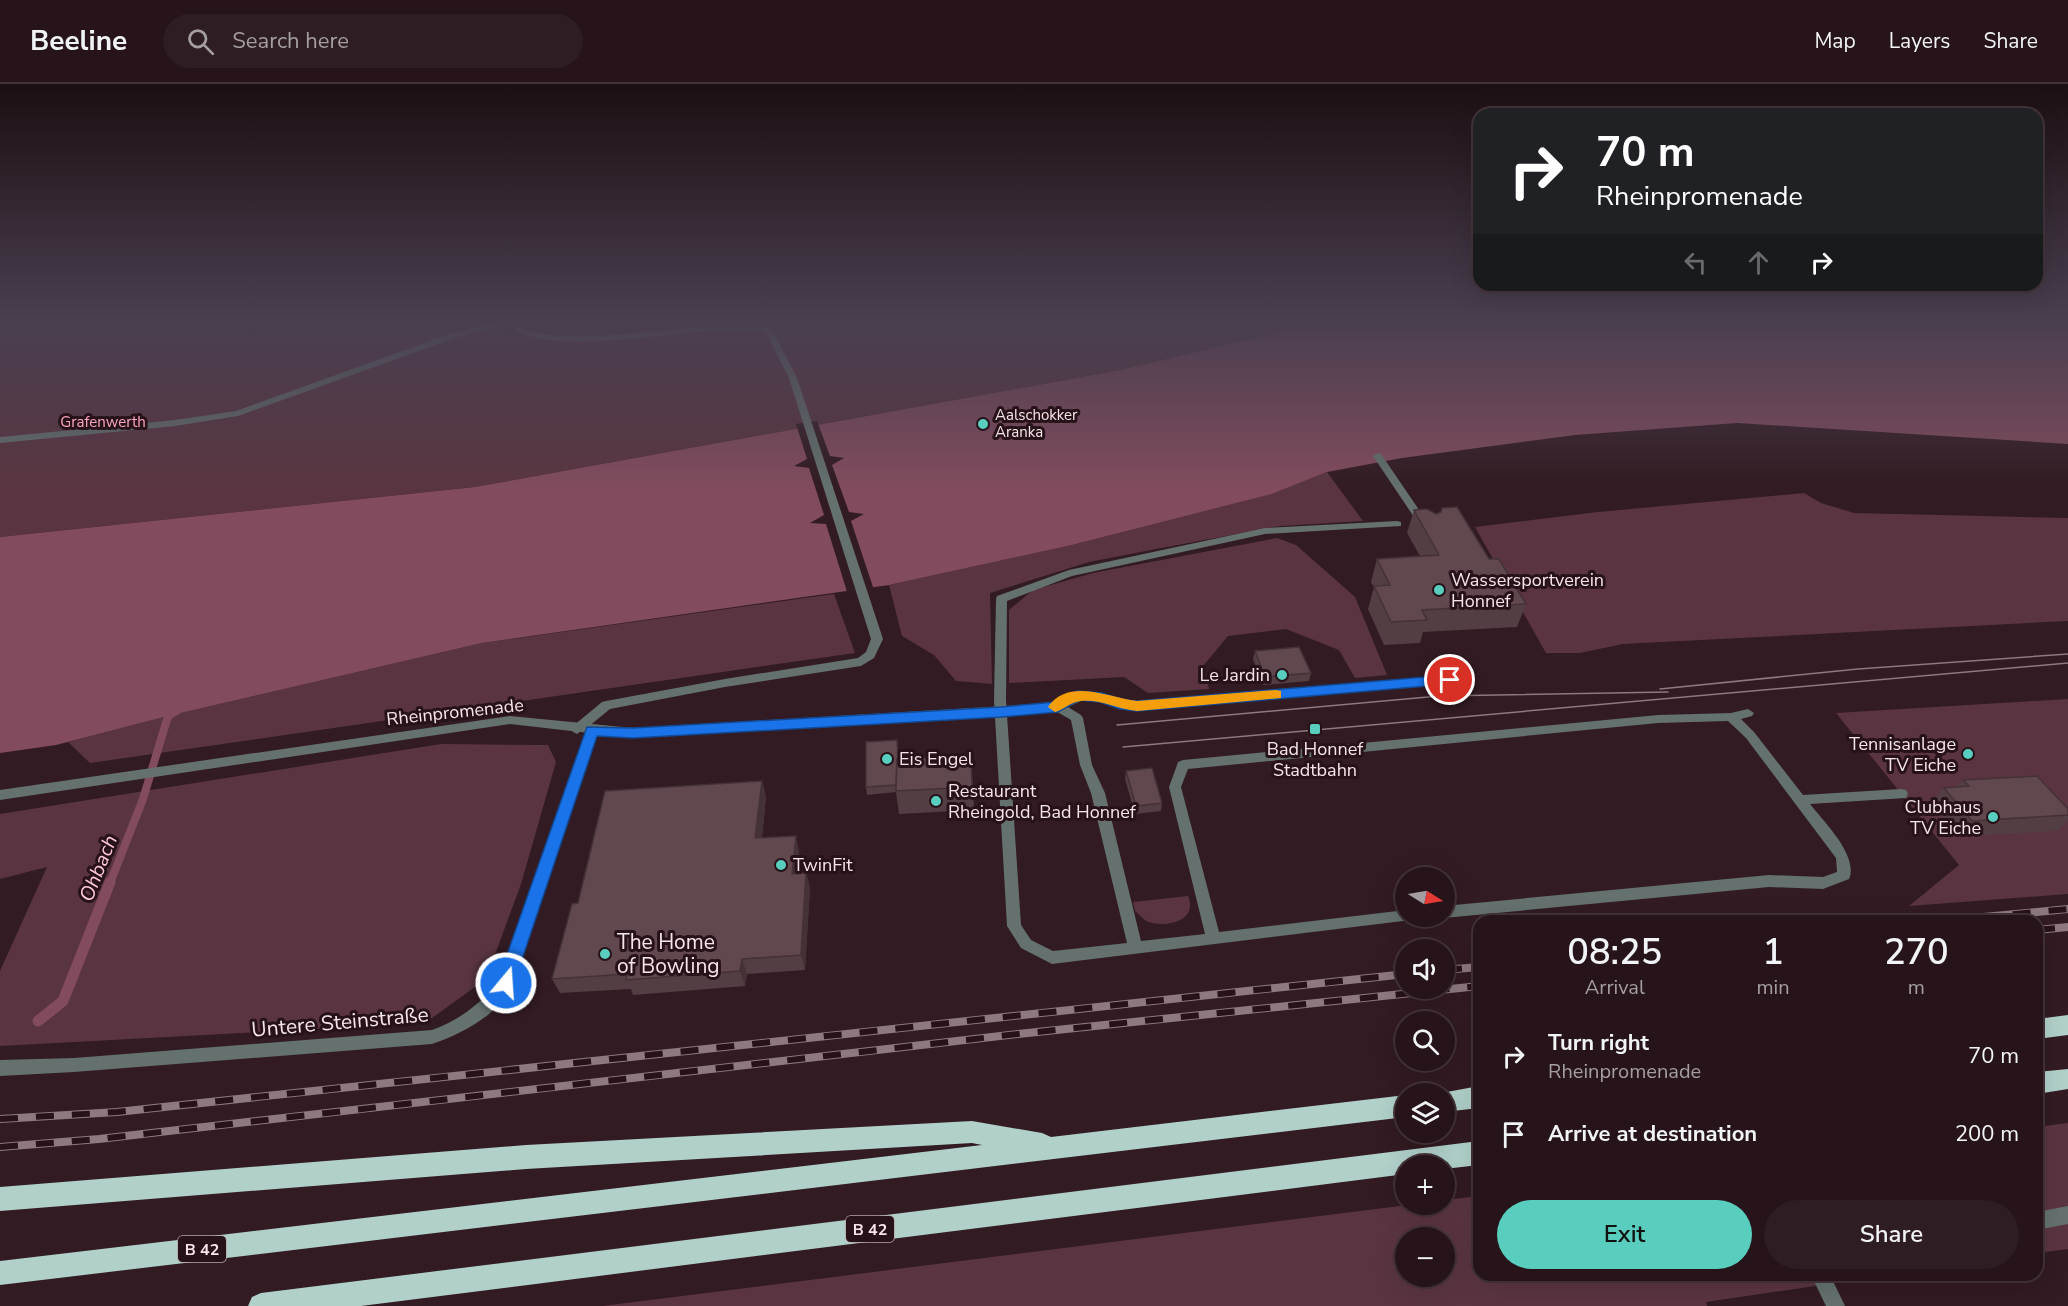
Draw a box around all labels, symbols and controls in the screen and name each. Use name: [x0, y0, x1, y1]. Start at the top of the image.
search box: [163, 14, 583, 68]
text: Beeline: [30, 22, 127, 60]
icon: search: [184, 25, 217, 58]
text: Search here: [232, 26, 349, 56]
text: Map: [1814, 27, 1856, 55]
text: Layers: [1889, 27, 1950, 55]
text: Share: [1983, 27, 2038, 55]
text: 70 m: [1596, 124, 1695, 181]
icon: right: [1497, 132, 1575, 210]
text: Rheinpromenade: [1596, 178, 1803, 215]
icon: left: [1679, 246, 1712, 279]
icon: ahead: [1742, 246, 1775, 279]
icon: right: [1805, 246, 1838, 279]
place label: Aalschokker Aranka: [995, 405, 1078, 442]
park label: Grafenwerth: [60, 412, 146, 432]
marker: Aalschokker Aranka: [976, 417, 990, 431]
place label: Wassersportverein Honnef: [1451, 568, 1604, 613]
marker: Wassersportverein Honnef: [1432, 583, 1446, 597]
pin: [1424, 654, 1475, 705]
place label: Le Jardin: [1200, 663, 1270, 687]
icon: arrive: [1433, 663, 1466, 696]
marker: Le Jardin: [1275, 668, 1289, 682]
street label: Rheinpromenade: [385, 693, 525, 731]
marker: Bad Honnef Stadtbahn: [1308, 722, 1322, 736]
place label: Tennisanlage TV Eiche: [1849, 732, 1956, 777]
place label: Bad Honnef Stadtbahn: [1267, 737, 1364, 782]
place label: Eis Engel: [899, 747, 974, 771]
marker: Tennisanlage TV Eiche: [1961, 747, 1975, 761]
marker: Eis Engel: [880, 752, 894, 766]
place label: Restaurant Rheingold, Bad Honnef: [948, 779, 1137, 824]
marker: Restaurant Rheingold, Bad Honnef: [929, 794, 943, 808]
place label: Clubhaus TV Eiche: [1904, 795, 1981, 840]
marker: Clubhaus TV Eiche: [1986, 810, 2000, 824]
water label: Ohbach: [73, 831, 124, 906]
place label: TwinFit: [793, 853, 853, 877]
marker: TwinFit: [774, 858, 788, 872]
north arrow: [1395, 867, 1455, 927]
map controls: [1395, 867, 1455, 1287]
place label: The Home of Bowling: [617, 928, 720, 980]
text: 08:25: [1567, 928, 1662, 977]
text: 1: [1762, 928, 1784, 977]
text: 270: [1884, 928, 1949, 977]
button: sound: [1395, 939, 1455, 999]
marker: The Home of Bowling: [598, 947, 612, 961]
position arrow: [474, 951, 538, 1015]
text: Arrival: [1585, 974, 1645, 1001]
text: min: [1757, 974, 1790, 1001]
text: m: [1908, 974, 1925, 1001]
street label: Untere Steinstraße: [250, 1000, 430, 1044]
button: search: [1395, 1011, 1455, 1071]
text: Turn right: [1548, 1028, 1649, 1058]
icon: right: [1497, 1040, 1530, 1073]
text: 70 m: [1968, 1041, 2019, 1071]
text: Rheinpromenade: [1548, 1058, 1701, 1085]
button: layers: [1395, 1083, 1455, 1143]
icon: arrive: [1497, 1118, 1530, 1151]
text: Arrive at destination: [1548, 1119, 1757, 1149]
text: 200 m: [1955, 1119, 2019, 1149]
button: +: [1395, 1155, 1455, 1215]
button: Exit: [1497, 1200, 1752, 1269]
button: Share: [1764, 1200, 2019, 1269]
road number: B 42: [846, 1216, 894, 1242]
button: −: [1395, 1227, 1455, 1287]
road number: B 42: [178, 1236, 226, 1262]

